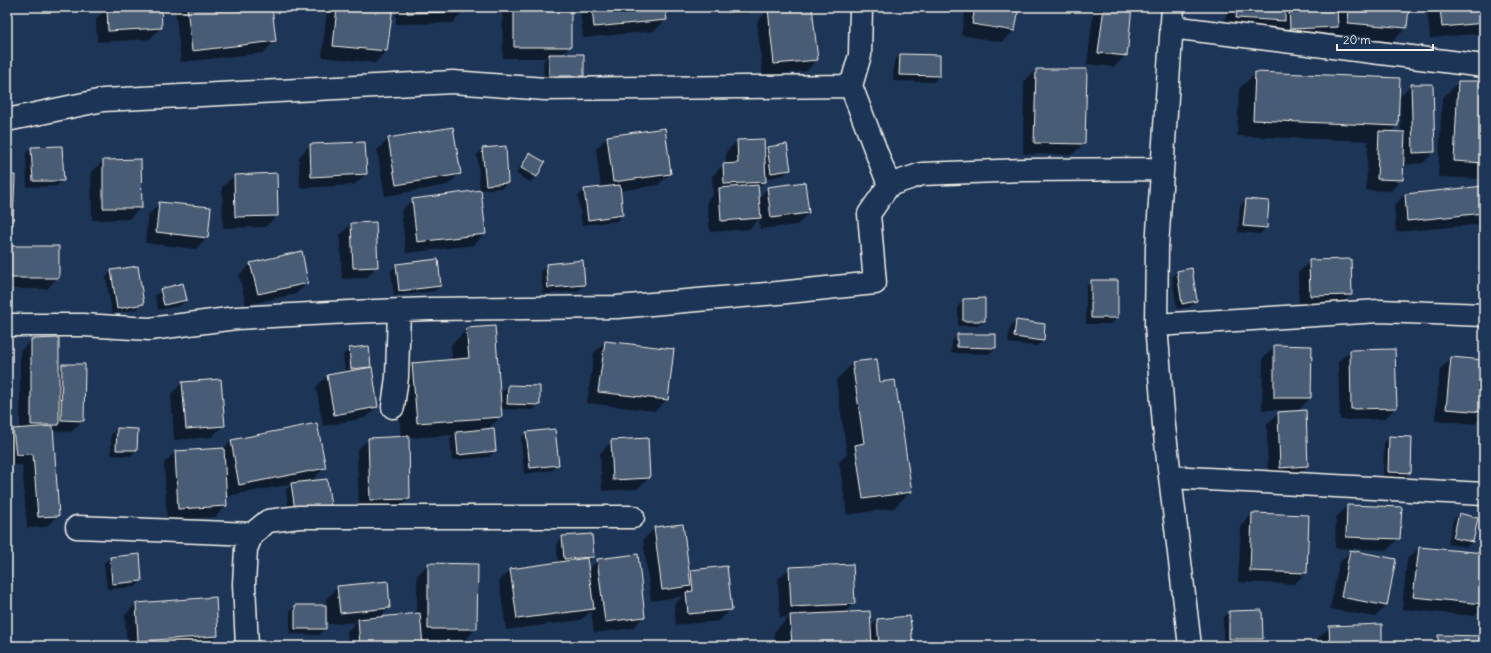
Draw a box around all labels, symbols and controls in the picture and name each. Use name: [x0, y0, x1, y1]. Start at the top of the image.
scale bar: [1337, 26, 1433, 52]
text: 20 m: [1343, 32, 1371, 47]

